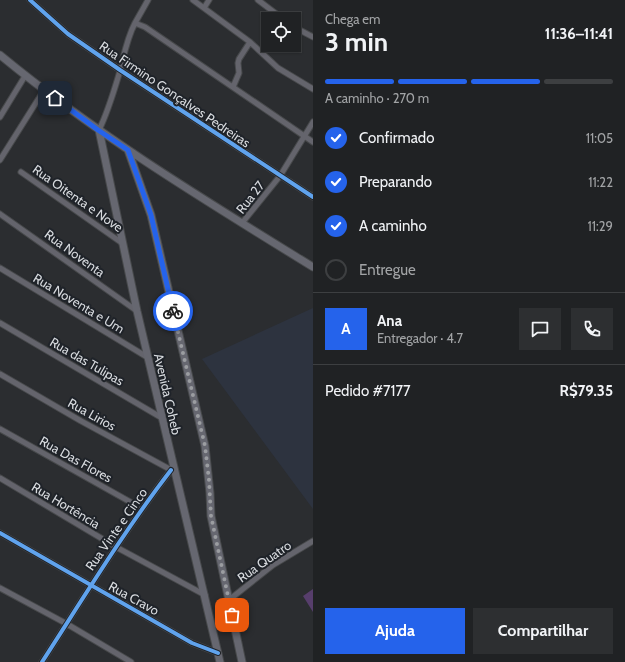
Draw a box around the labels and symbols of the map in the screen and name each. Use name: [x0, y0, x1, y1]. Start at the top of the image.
street label: Rua Firmino Gonçalves Pedreiras: [97, 38, 254, 151]
pin: [38, 81, 72, 115]
street label: Rua Oitenta e Nove: [30, 161, 127, 235]
street label: Rua 27: [232, 177, 268, 217]
street label: Rua Noventa: [42, 226, 109, 281]
street label: Rua Noventa e Um: [31, 269, 127, 337]
courier: [153, 291, 193, 331]
street label: Rua das Tulipas: [47, 333, 127, 389]
street label: Avenida Coheb: [151, 352, 185, 436]
street label: Rua Lirios: [65, 394, 119, 434]
street label: Rua Das Flores: [37, 432, 116, 486]
street label: Rua Hortência: [29, 478, 104, 532]
street label: Rua Vinte e Cinco: [82, 485, 150, 573]
street label: Rua Quatro: [234, 537, 294, 585]
street label: Rua Cravo: [106, 578, 162, 618]
pin: [215, 598, 249, 632]

